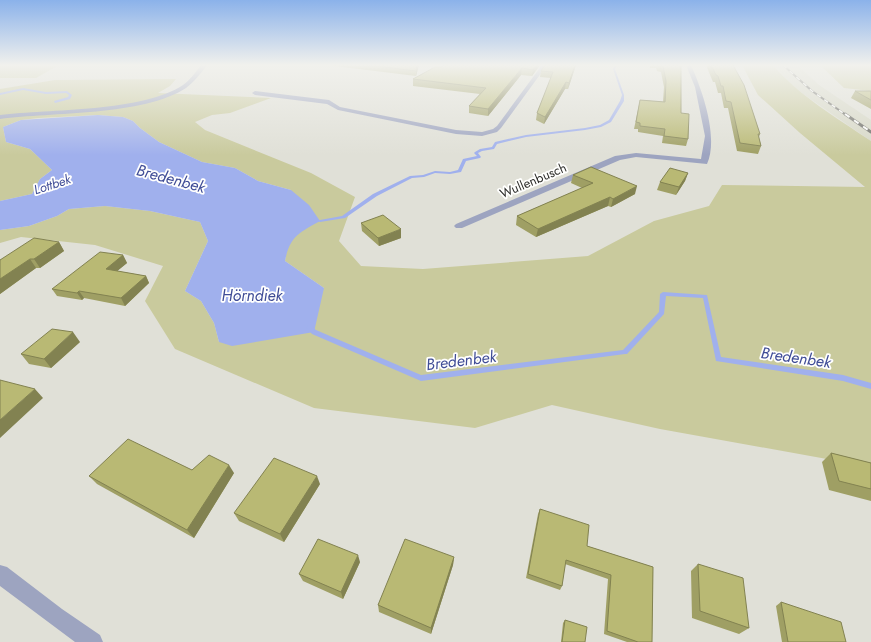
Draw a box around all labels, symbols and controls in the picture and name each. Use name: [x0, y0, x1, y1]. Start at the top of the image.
water label: Bredenbek: [134, 158, 209, 199]
street label: Wullenbusch: [497, 158, 569, 203]
water label: Lottbek: [31, 169, 74, 199]
water label: Hörndiek: [222, 284, 284, 307]
water label: Bredenbek: [759, 341, 834, 374]
water label: Bredenbek: [425, 345, 499, 376]

